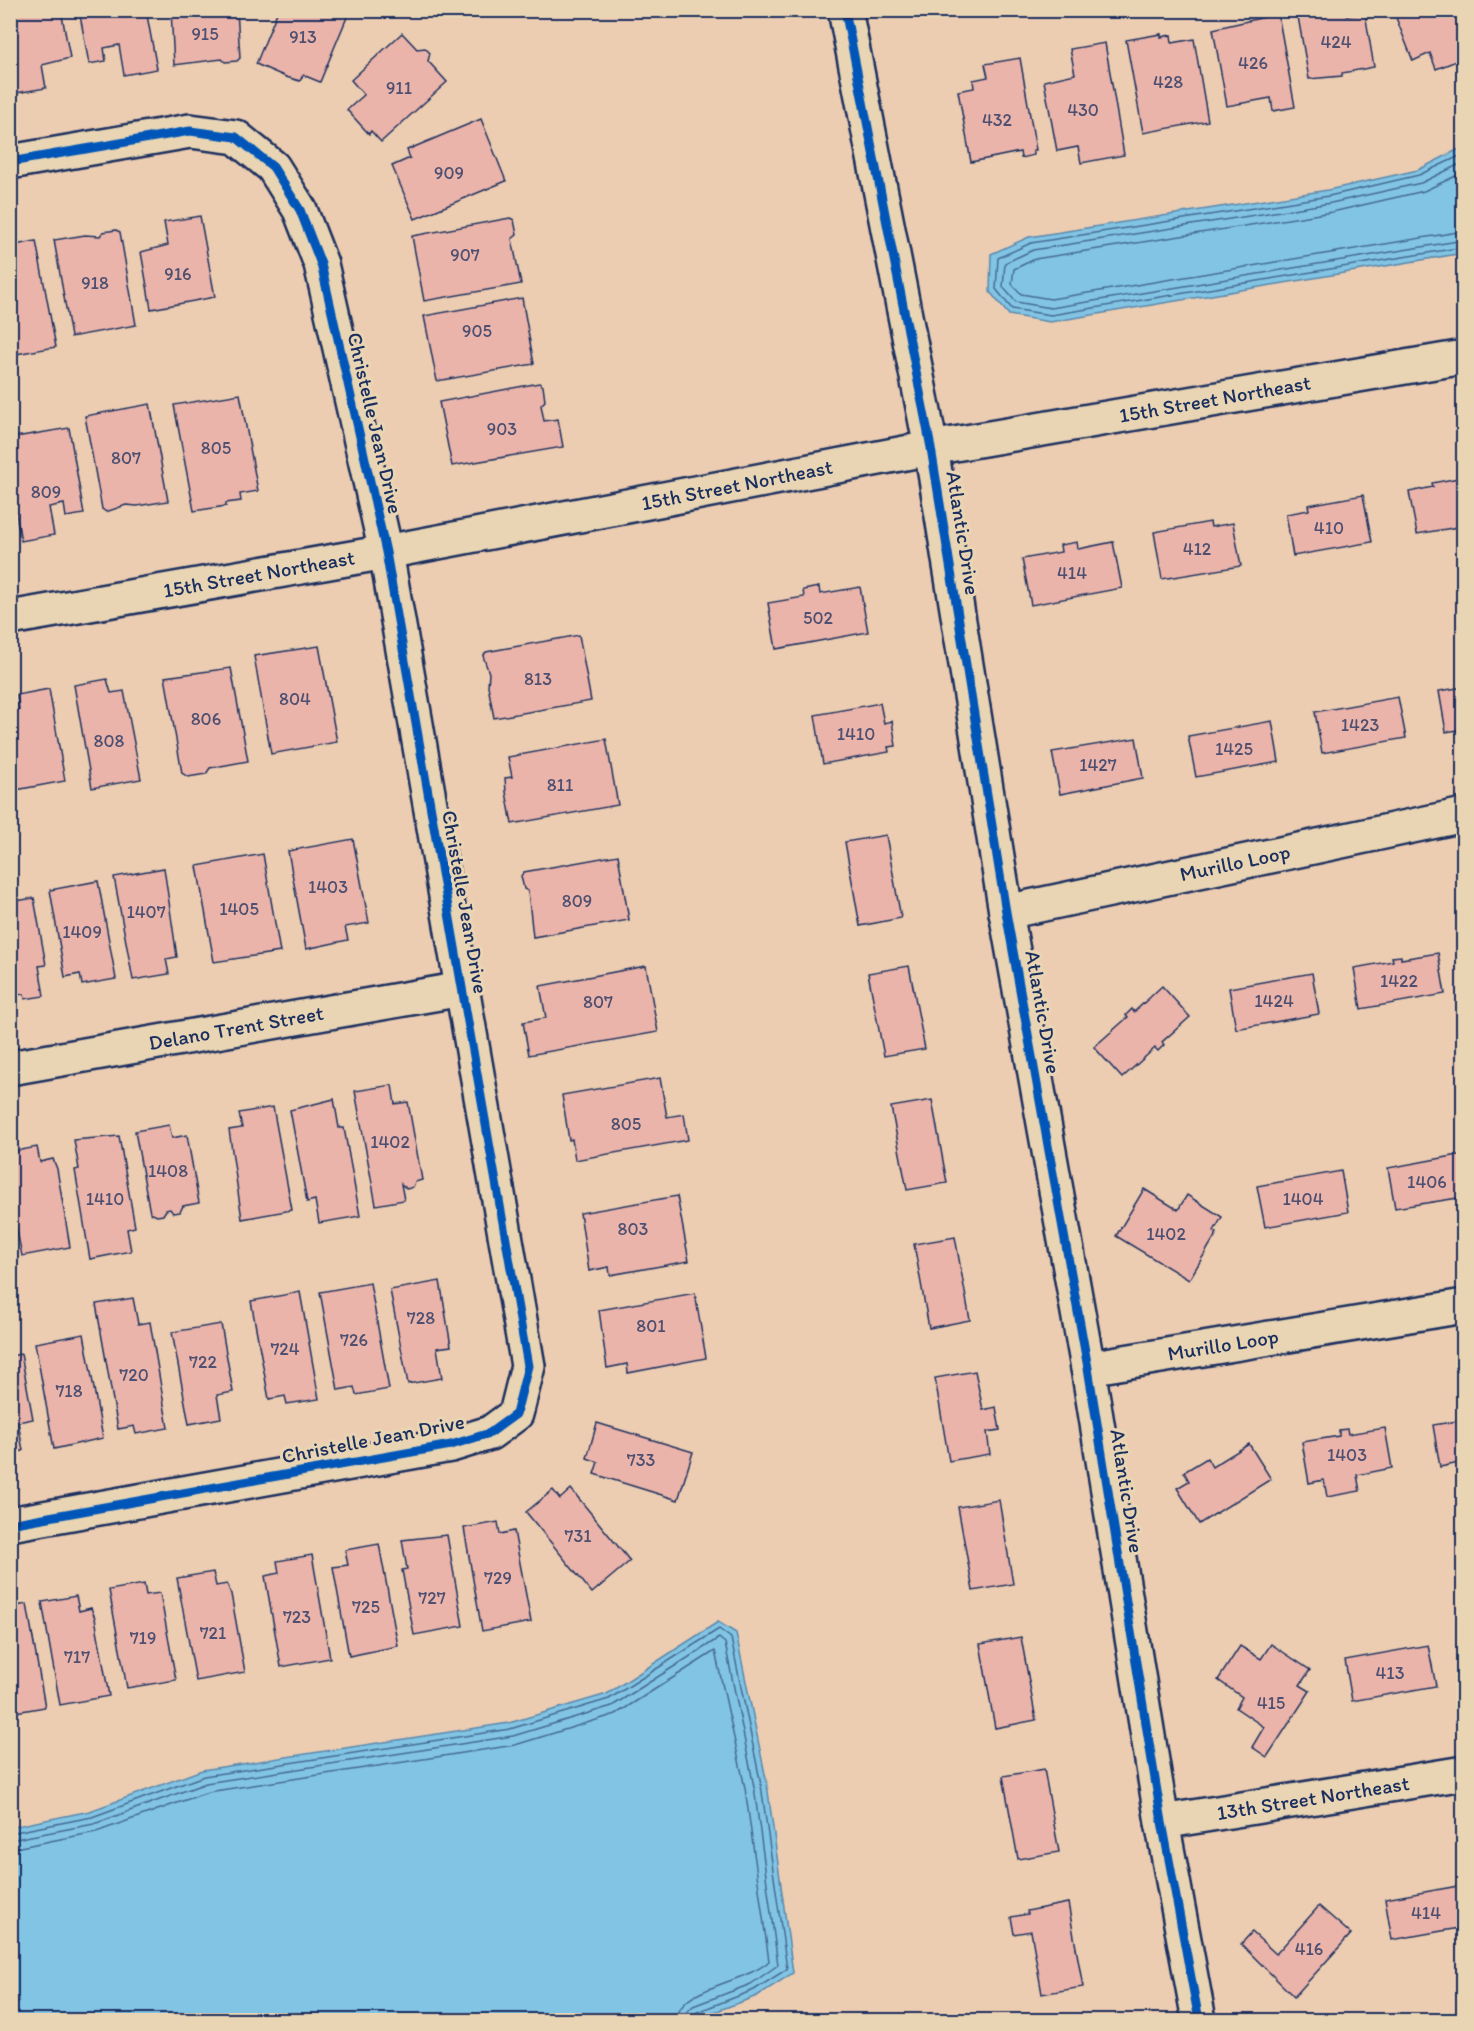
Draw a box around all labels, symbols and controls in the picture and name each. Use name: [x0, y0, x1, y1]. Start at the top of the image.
house number: 915: [191, 23, 219, 45]
house number: 913: [289, 26, 317, 48]
house number: 424: [1320, 31, 1352, 53]
house number: 426: [1238, 52, 1268, 74]
house number: 428: [1153, 71, 1183, 93]
house number: 911: [386, 77, 412, 99]
house number: 430: [1067, 99, 1099, 121]
house number: 432: [982, 109, 1013, 131]
house number: 909: [434, 162, 464, 184]
house number: 907: [450, 244, 480, 266]
house number: 916: [164, 263, 192, 285]
house number: 918: [81, 272, 109, 294]
house number: 905: [462, 320, 492, 342]
street label: Christelle Jean Drive: [342, 330, 409, 516]
street label: 15th Street Northeast: [1117, 369, 1313, 428]
house number: 903: [487, 418, 517, 440]
house number: 805: [201, 437, 231, 459]
house number: 807: [111, 447, 141, 469]
street label: 15th Street Northeast: [639, 454, 835, 515]
street label: Atlantic Drive: [941, 469, 986, 597]
house number: 809: [31, 481, 61, 503]
house number: 410: [1314, 517, 1344, 539]
house number: 412: [1183, 538, 1212, 560]
street label: 15th Street Northeast: [161, 544, 357, 603]
house number: 414: [1057, 562, 1087, 584]
house number: 502: [803, 607, 834, 629]
house number: 813: [524, 668, 552, 690]
house number: 804: [279, 688, 311, 710]
house number: 806: [191, 708, 221, 730]
house number: 1423: [1341, 714, 1379, 736]
house number: 1410: [837, 723, 875, 745]
house number: 808: [94, 730, 125, 752]
house number: 1425: [1215, 738, 1253, 760]
house number: 1427: [1079, 754, 1117, 776]
house number: 811: [547, 774, 573, 796]
street label: Christelle Jean Drive: [437, 808, 494, 996]
street label: Murillo Loop: [1177, 839, 1292, 886]
house number: 1403: [308, 876, 348, 898]
house number: 809: [562, 890, 592, 912]
house number: 1405: [219, 898, 259, 920]
house number: 1407: [126, 901, 166, 923]
house number: 1409: [62, 921, 102, 943]
street label: Atlantic Drive: [1020, 948, 1067, 1076]
house number: 1422: [1380, 970, 1419, 992]
house number: 1424: [1254, 990, 1294, 1012]
house number: 807: [583, 991, 613, 1013]
street label: Delano Trent Street: [146, 1000, 325, 1055]
house number: 805: [611, 1113, 641, 1135]
house number: 1402: [370, 1131, 410, 1153]
house number: 1408: [148, 1160, 188, 1182]
house number: 1406: [1407, 1171, 1447, 1193]
house number: 1410: [86, 1188, 124, 1210]
house number: 1404: [1282, 1188, 1324, 1210]
house number: 803: [618, 1218, 649, 1240]
house number: 1402: [1146, 1223, 1186, 1245]
house number: 728: [407, 1307, 435, 1329]
house number: 801: [636, 1315, 666, 1337]
street label: Murillo Loop: [1166, 1323, 1280, 1366]
house number: 726: [340, 1329, 368, 1351]
house number: 724: [270, 1338, 300, 1360]
house number: 722: [189, 1351, 217, 1373]
house number: 720: [119, 1364, 149, 1386]
house number: 718: [55, 1380, 83, 1402]
street label: Christelle Jean Drive: [279, 1409, 466, 1468]
street label: Atlantic Drive: [1105, 1427, 1150, 1555]
house number: 1403: [1327, 1444, 1367, 1466]
house number: 733: [627, 1449, 655, 1471]
house number: 731: [564, 1525, 592, 1547]
house number: 729: [484, 1567, 512, 1589]
house number: 727: [418, 1587, 446, 1609]
house number: 725: [352, 1596, 380, 1618]
house number: 723: [283, 1606, 311, 1628]
house number: 721: [200, 1622, 226, 1644]
house number: 719: [130, 1627, 156, 1649]
house number: 717: [64, 1646, 90, 1668]
house number: 413: [1376, 1662, 1405, 1684]
house number: 415: [1257, 1692, 1285, 1714]
street label: 13th Street Northeast: [1215, 1770, 1411, 1825]
house number: 414: [1411, 1902, 1441, 1924]
house number: 416: [1295, 1938, 1323, 1960]

